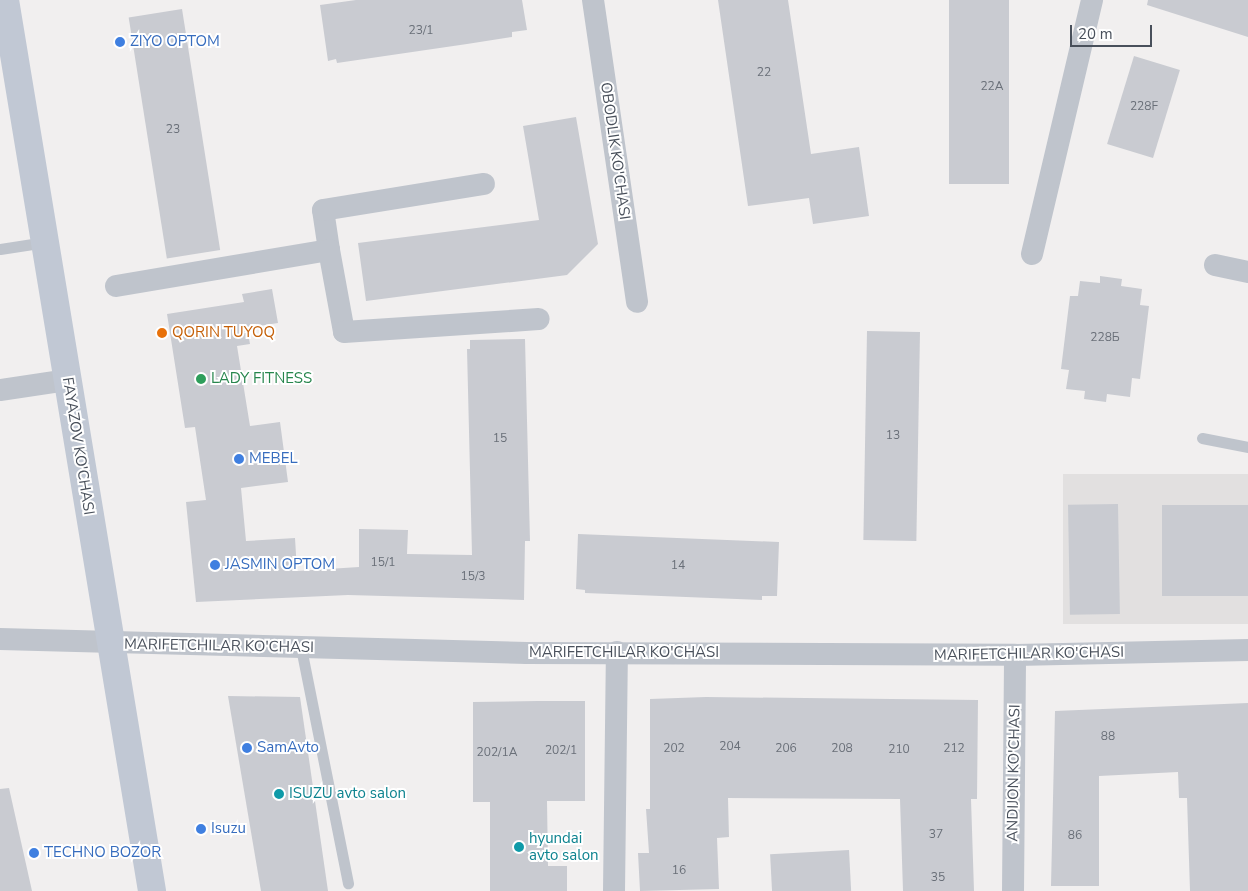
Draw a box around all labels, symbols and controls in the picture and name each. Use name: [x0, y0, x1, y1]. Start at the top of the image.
scale bar: [1073, 15, 1156, 47]
house number: 23/1: [409, 24, 433, 38]
text: 20 m: [1078, 24, 1113, 44]
place label: ZIYO OPTOM: [130, 33, 220, 51]
marker: ZIYO OPTOM: [114, 36, 126, 48]
house number: 22: [757, 66, 771, 80]
house number: 22A: [980, 80, 1004, 94]
street label: OBODLIK KO'CHASI: [596, 81, 634, 221]
house number: 228F: [1130, 100, 1158, 114]
house number: 23: [166, 123, 180, 137]
place label: QORIN TUYOQ: [172, 324, 275, 342]
marker: QORIN TUYOQ: [156, 327, 168, 339]
house number: 228Б: [1090, 331, 1120, 345]
place label: LADY FITNESS: [211, 370, 312, 388]
marker: LADY FITNESS: [195, 373, 207, 385]
street label: FAYAZOV KO'CHASI: [58, 376, 98, 516]
house number: 13: [886, 429, 900, 443]
house number: 15: [493, 432, 507, 446]
place label: MEBEL: [249, 450, 298, 468]
marker: MEBEL: [233, 453, 245, 465]
place label: JASMIN OPTOM: [225, 556, 335, 574]
house number: 15/1: [371, 556, 395, 570]
marker: JASMIN OPTOM: [209, 559, 221, 571]
house number: 14: [671, 559, 685, 573]
house number: 15/3: [461, 570, 485, 584]
street label: MARIFETCHILAR KO'CHASI: [124, 635, 314, 657]
street label: MARIFETCHILAR KO'CHASI: [934, 643, 1124, 665]
street label: MARIFETCHILAR KO'CHASI: [529, 644, 719, 662]
street label: ANDIJON KO'CHASI: [1004, 704, 1024, 842]
house number: 88: [1101, 730, 1115, 744]
place label: SamAvto: [257, 739, 319, 757]
house number: 204: [719, 740, 741, 754]
marker: SamAvto: [241, 742, 253, 754]
house number: 202: [663, 742, 685, 756]
house number: 206: [775, 742, 797, 756]
house number: 208: [831, 742, 853, 756]
house number: 212: [943, 742, 965, 756]
house number: 210: [888, 743, 910, 757]
house number: 202/1: [545, 744, 577, 758]
house number: 202/1A: [477, 746, 517, 760]
place label: ISUZU avto salon: [289, 785, 406, 803]
marker: ISUZU avto salon: [273, 788, 285, 800]
place label: Isuzu: [211, 820, 246, 838]
marker: Isuzu: [195, 823, 207, 835]
house number: 37: [929, 828, 943, 842]
place label: hyundai avto salon: [529, 829, 599, 864]
house number: 86: [1068, 829, 1082, 843]
marker: hyundai avto salon: [513, 841, 525, 853]
place label: TECHNO BOZOR: [44, 844, 161, 862]
marker: TECHNO BOZOR: [28, 847, 40, 859]
house number: 16: [672, 864, 686, 878]
house number: 35: [931, 871, 945, 885]

